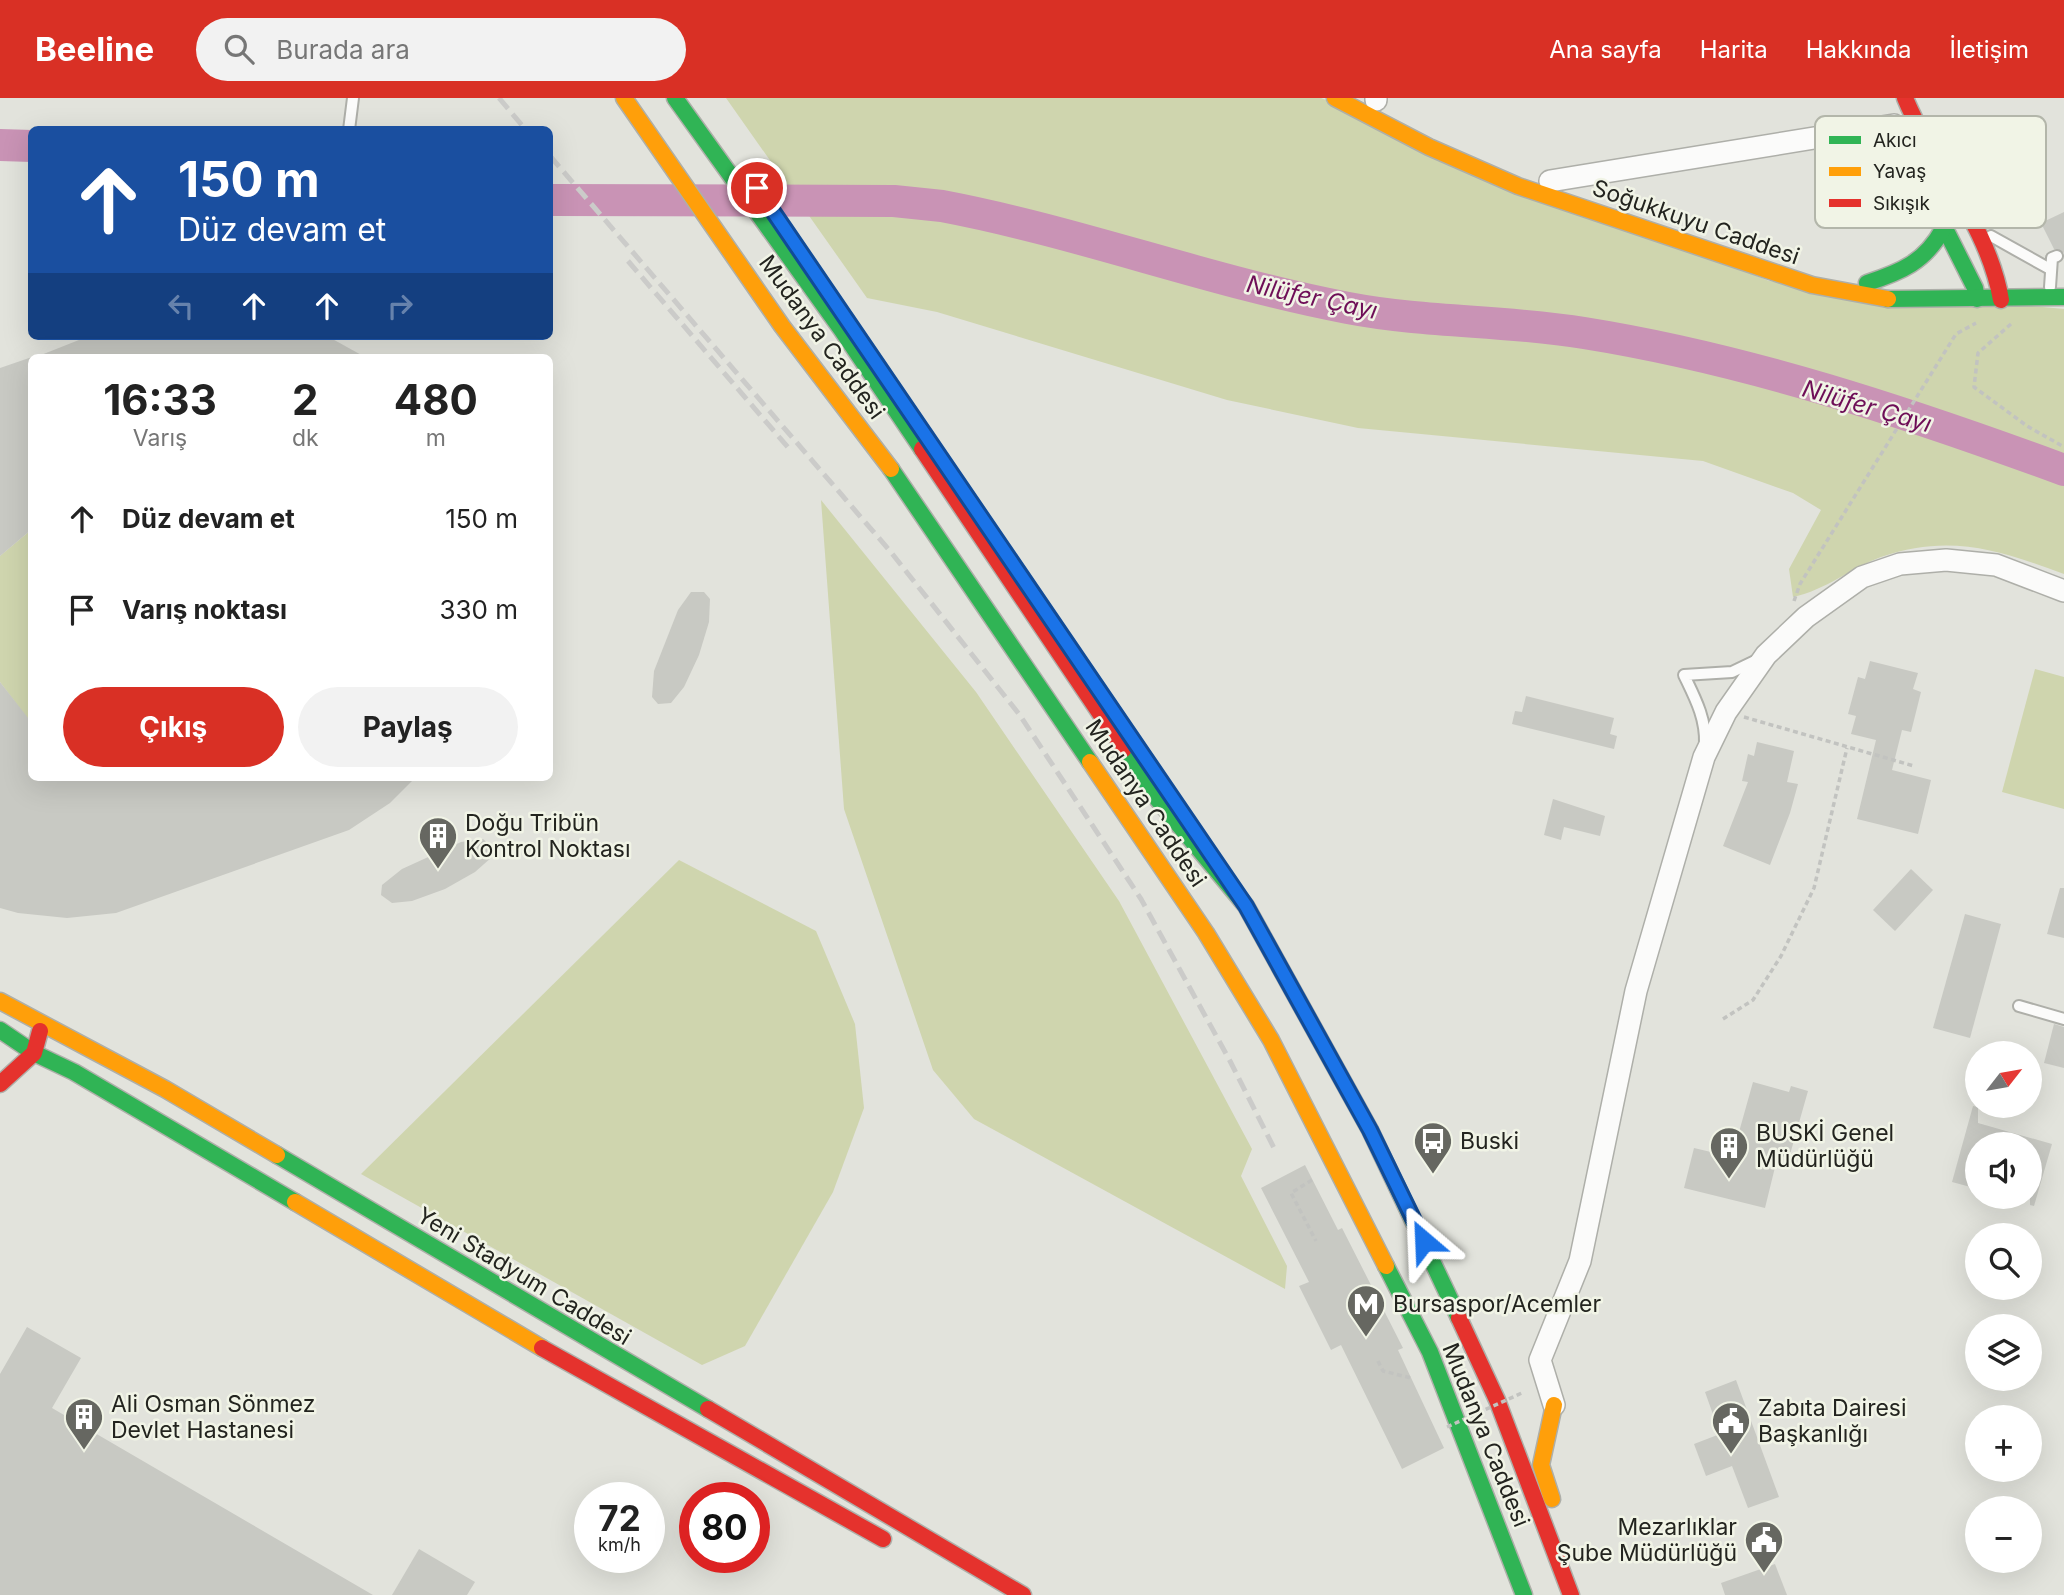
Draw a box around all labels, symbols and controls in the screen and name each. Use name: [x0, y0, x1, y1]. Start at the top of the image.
search box: [196, 18, 686, 81]
text: Beeline: [35, 29, 154, 69]
icon: search: [220, 30, 258, 68]
text: Burada ara: [276, 34, 410, 65]
text: Ana sayfa: [1549, 35, 1662, 64]
text: Harita: [1700, 35, 1768, 64]
text: Hakkında: [1806, 35, 1912, 64]
text: İletişim: [1950, 35, 2029, 64]
legend: [1815, 116, 2046, 228]
text: Akıcı: [1873, 129, 1917, 152]
text: 150 m: [178, 150, 320, 209]
icon: ahead: [63, 154, 154, 245]
pin: [727, 158, 787, 218]
text: Yavaş: [1873, 160, 1926, 183]
icon: arrive: [738, 169, 776, 207]
street label: Soğukkuyu Caddesi: [1589, 173, 1803, 271]
text: Sıkışık: [1873, 192, 1930, 215]
text: Düz devam et: [178, 210, 386, 249]
street label: Mudanya Caddesi: [753, 250, 891, 424]
water label: Nilüfer Çayı: [1244, 269, 1380, 325]
icon: left: [162, 287, 200, 325]
icon: ahead: [235, 287, 273, 325]
icon: ahead: [308, 287, 346, 325]
icon: right: [381, 287, 419, 325]
text: 16:33: [103, 374, 217, 425]
text: 2: [292, 374, 319, 425]
text: 480: [394, 374, 478, 425]
water label: Nilüfer Çayı: [1799, 374, 1935, 438]
text: Varış: [133, 424, 187, 452]
text: dk: [292, 424, 319, 452]
text: m: [426, 424, 446, 452]
icon: ahead: [63, 500, 101, 538]
text: Düz devam et: [122, 503, 295, 534]
text: 150 m: [445, 503, 518, 534]
icon: arrive: [63, 591, 101, 629]
text: Varış noktası: [122, 594, 287, 625]
text: 330 m: [439, 594, 518, 625]
button: Çıkış: [63, 687, 284, 767]
button: Paylaş: [298, 687, 518, 767]
street label: Mudanya Caddesi: [1080, 714, 1212, 892]
place label: Doğu Tribün Kontrol Noktası: [465, 809, 631, 863]
building icon: Doğu Tribün Kontrol Noktası: [417, 815, 459, 870]
north arrow: [1965, 1041, 2042, 1118]
map controls: [1965, 1041, 2042, 1573]
place label: BUSKİ Genel Müdürlüğü: [1756, 1119, 1894, 1173]
bus stop icon: Buski: [1412, 1120, 1454, 1175]
building icon: BUSKİ Genel Müdürlüğü: [1708, 1125, 1750, 1180]
place label: Buski: [1460, 1127, 1519, 1155]
button: sound: [1965, 1132, 2042, 1209]
street label: Yeni Stadyum Caddesi: [412, 1201, 636, 1351]
position arrow: [1387, 1204, 1461, 1278]
button: search: [1965, 1223, 2042, 1300]
metro station icon: Bursaspor/Acemler: [1345, 1283, 1387, 1338]
place label: Bursaspor/Acemler: [1393, 1290, 1602, 1318]
button: layers: [1965, 1314, 2042, 1391]
street label: Mudanya Caddesi: [1436, 1339, 1536, 1531]
place label: Ali Osman Sönmez Devlet Hastanesi: [111, 1390, 315, 1444]
place label: Zabıta Dairesi Başkanlığı: [1758, 1394, 1907, 1448]
building icon: Ali Osman Sönmez Devlet Hastanesi: [63, 1396, 105, 1451]
public building icon: Zabıta Dairesi Başkanlığı: [1710, 1400, 1752, 1455]
button: +: [1965, 1405, 2042, 1482]
speed limit sign: 80: [679, 1482, 770, 1573]
button: −: [1965, 1496, 2042, 1573]
text: 72: [598, 1497, 641, 1539]
place label: Mezarlıklar Şube Müdürlüğü: [1557, 1513, 1737, 1567]
public building icon: Mezarlıklar Şube Müdürlüğü: [1743, 1519, 1785, 1574]
text: km/h: [598, 1534, 641, 1555]

